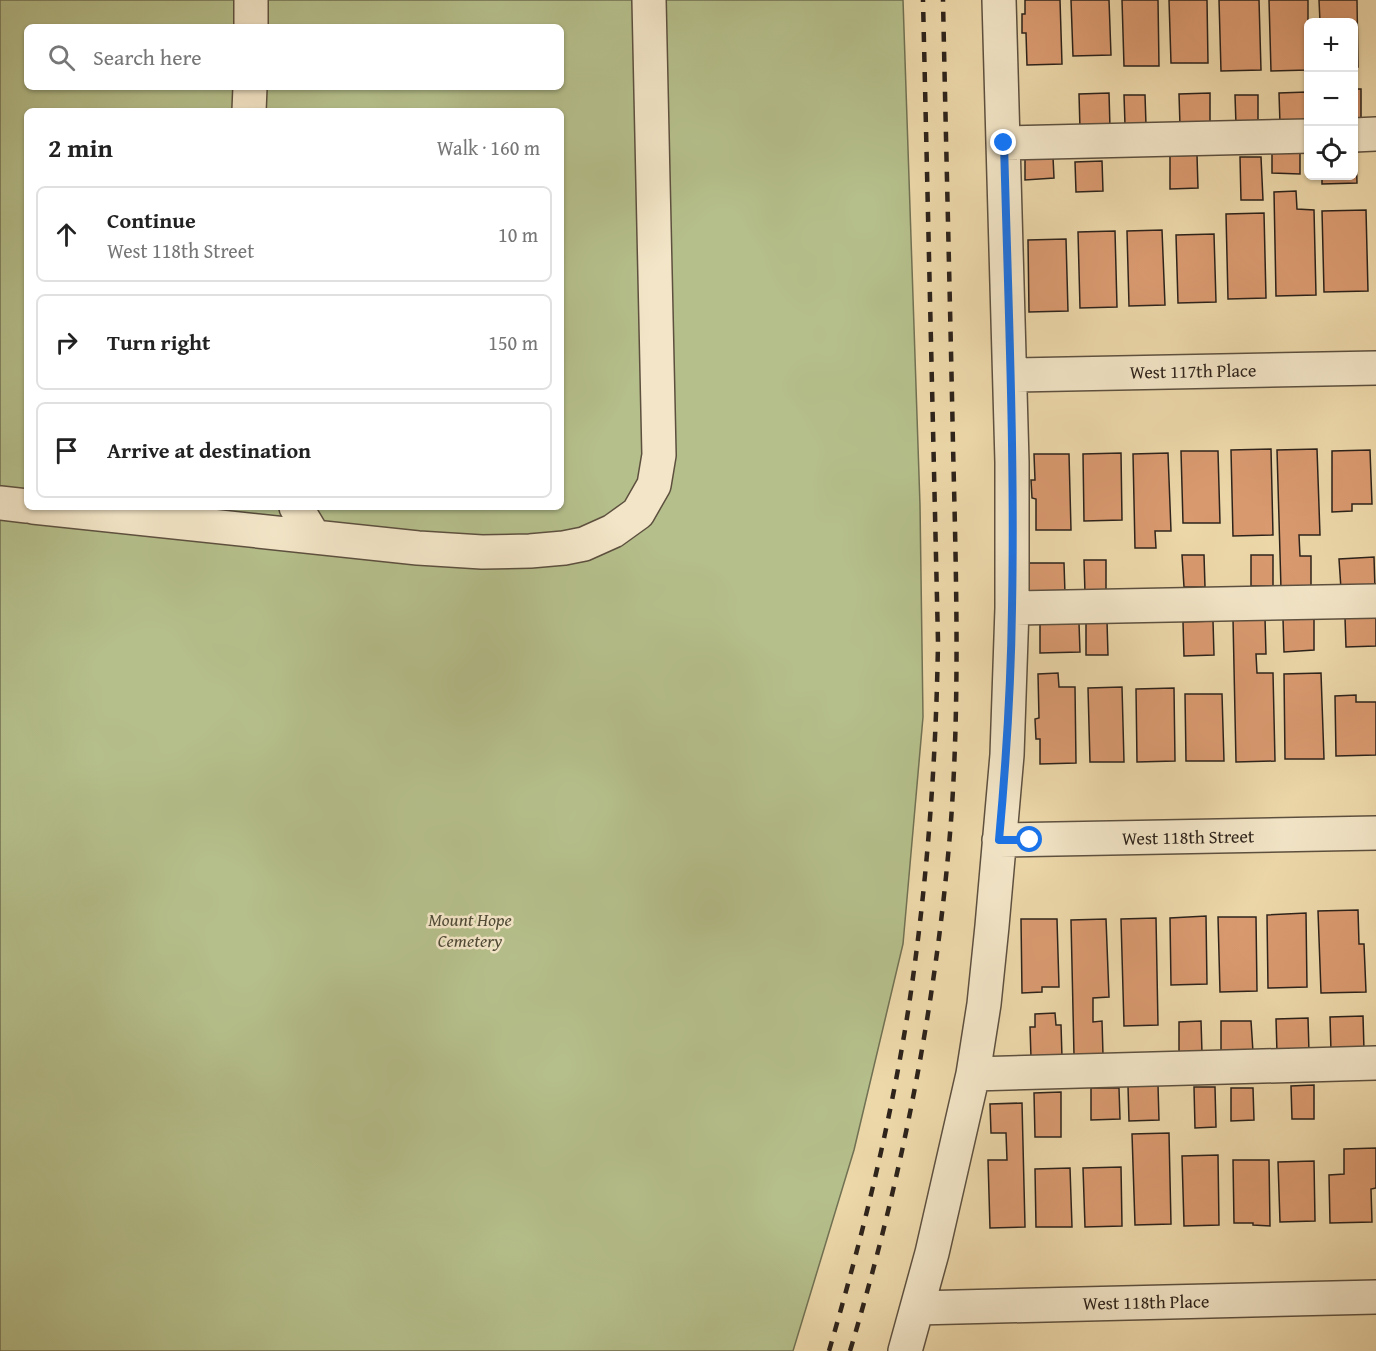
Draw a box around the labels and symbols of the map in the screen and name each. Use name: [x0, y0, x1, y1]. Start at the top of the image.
route end: [990, 129, 1016, 155]
street label: West 117th Place: [1129, 356, 1257, 386]
street label: West 118th Street: [1122, 822, 1255, 852]
route start: [1016, 826, 1042, 852]
park label: Mount Hope Cemetery: [428, 906, 512, 954]
street label: West 118th Place: [1082, 1287, 1210, 1317]

